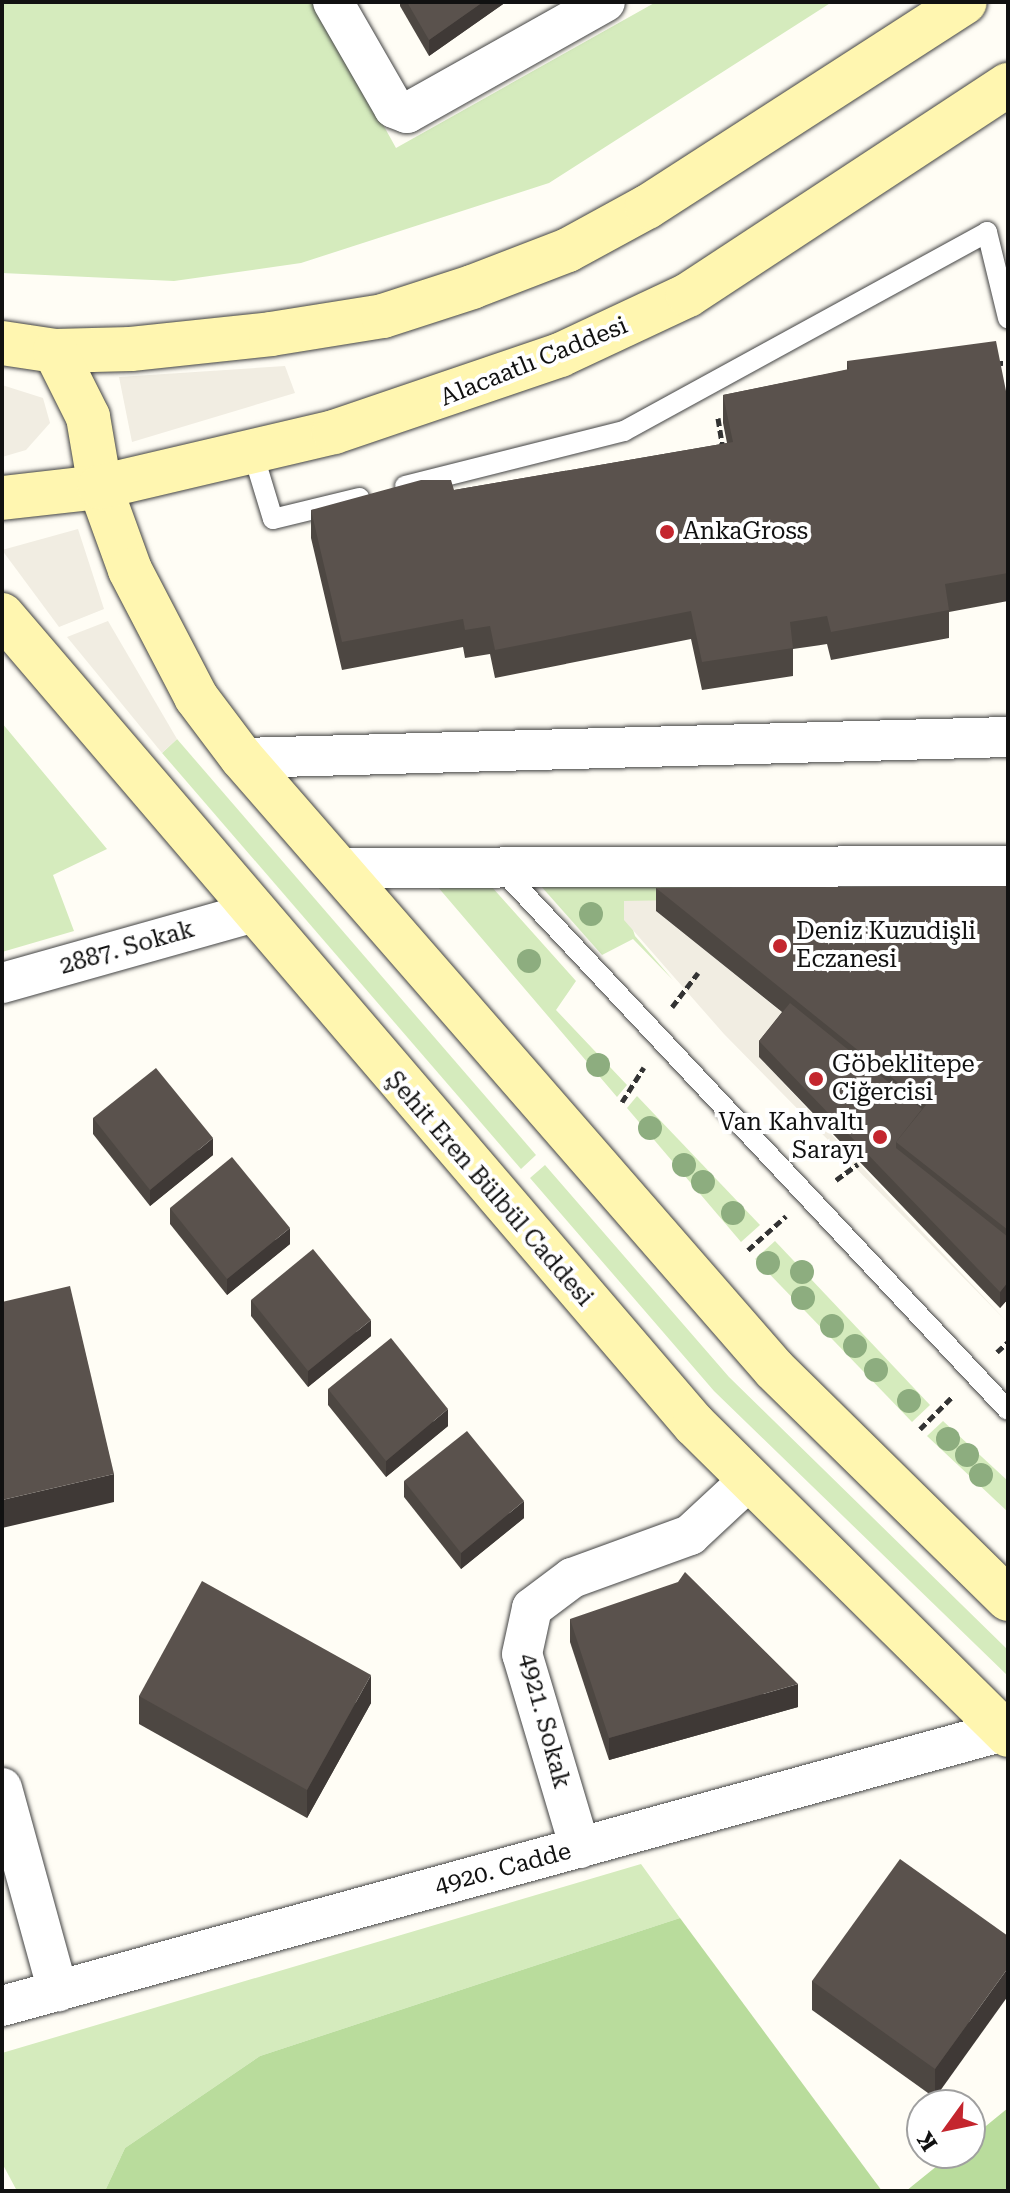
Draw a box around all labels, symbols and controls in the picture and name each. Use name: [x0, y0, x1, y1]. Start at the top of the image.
street label: Alacaatlı Caddesi: [436, 311, 632, 413]
place label: AnkaGross: [683, 518, 808, 546]
marker: AnkaGross: [658, 523, 676, 541]
street label: 2887. Sokak: [56, 915, 198, 981]
place label: Deniz Kuzudişli Eczanesi: [796, 918, 976, 974]
marker: Deniz Kuzudişli Eczanesi: [771, 937, 789, 955]
place label: Göbeklitepe Ciğercisi: [832, 1051, 975, 1107]
street label: Şehit Eren Bülbül Caddesi: [379, 1066, 599, 1312]
marker: Göbeklitepe Ciğercisi: [807, 1070, 825, 1088]
place label: Van Kahvaltı Sarayı: [718, 1109, 864, 1165]
marker: Van Kahvaltı Sarayı: [871, 1128, 889, 1146]
street label: 4921. Sokak: [512, 1650, 576, 1792]
street label: 4920. Cadde: [432, 1837, 574, 1901]
north arrow: [906, 2089, 986, 2169]
text: K: [912, 2127, 942, 2155]

